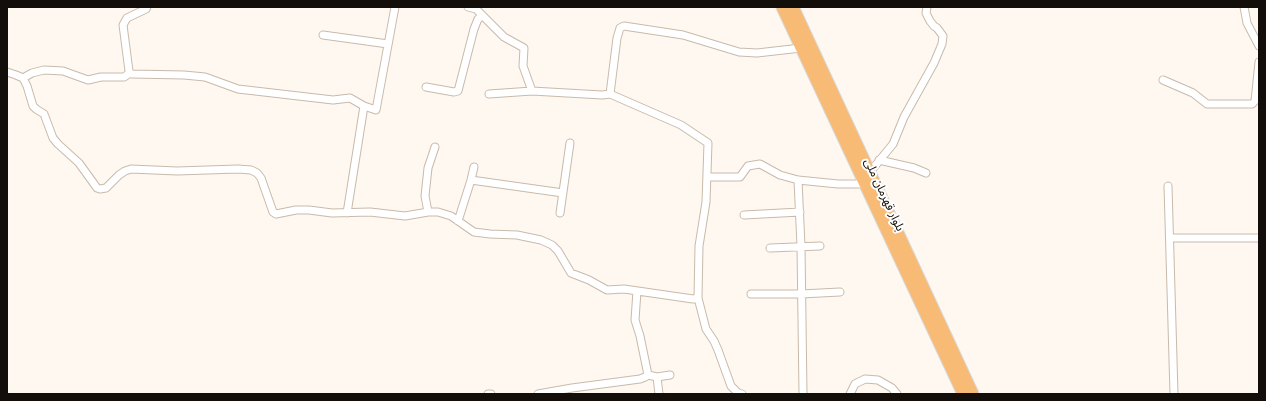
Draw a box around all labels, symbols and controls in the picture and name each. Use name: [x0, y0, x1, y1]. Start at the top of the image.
street label: بلوار قهرمان ملی: [861, 156, 907, 234]

